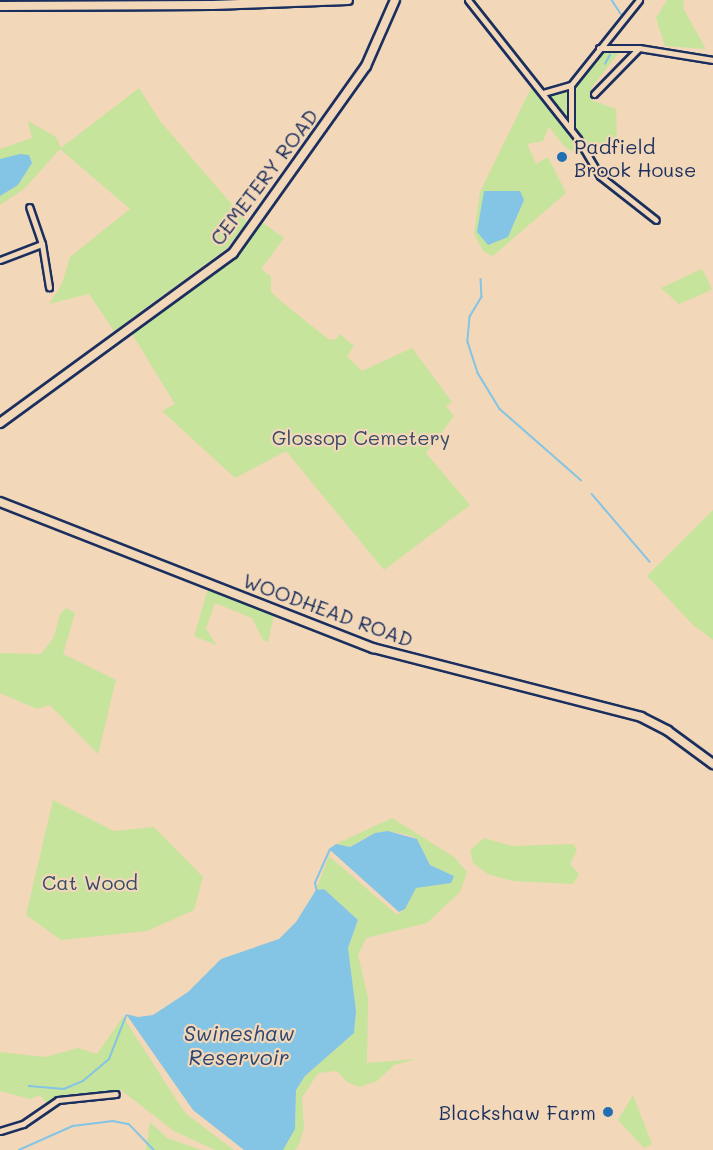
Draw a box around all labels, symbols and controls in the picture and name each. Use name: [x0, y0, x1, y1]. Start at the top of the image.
street label: CEMETERY ROAD: [205, 104, 323, 250]
place label: Padfield Brook House: [574, 134, 696, 181]
marker: Padfield Brook House: [555, 150, 569, 164]
park label: Glossop Cemetery: [272, 425, 450, 449]
street label: WOODHEAD ROAD: [240, 568, 416, 652]
park label: Cat Wood: [42, 870, 138, 894]
water label: Swineshaw Reservoir: [184, 1020, 294, 1070]
place label: Blackshaw Farm: [439, 1100, 596, 1124]
marker: Blackshaw Farm: [601, 1105, 615, 1119]

